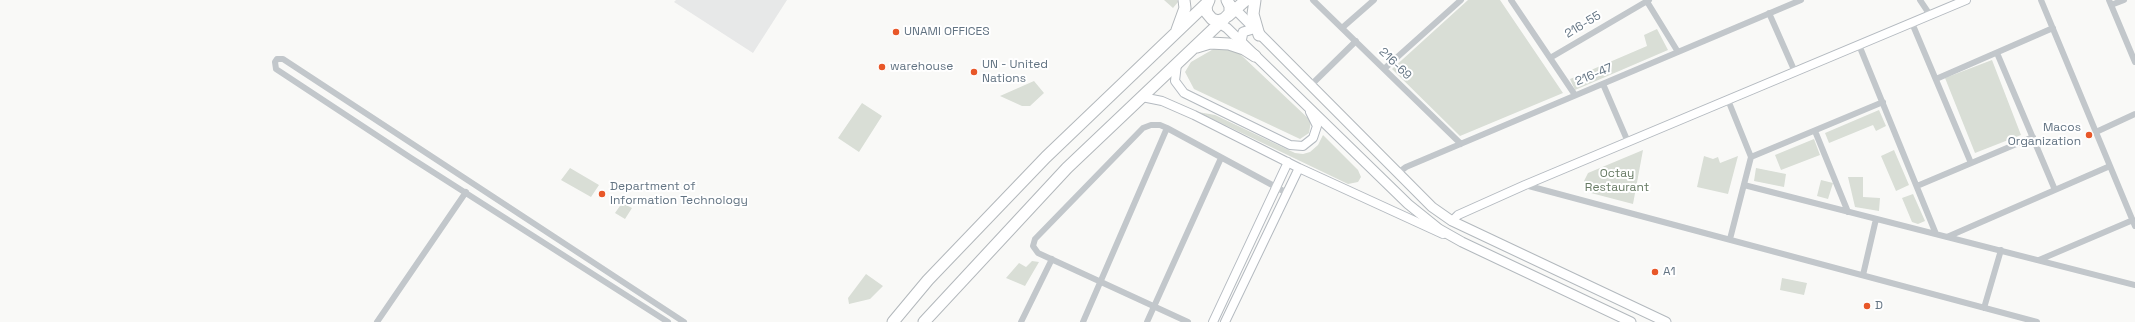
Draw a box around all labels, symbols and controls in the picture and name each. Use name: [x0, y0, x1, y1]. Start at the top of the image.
street label: 216-55: [1562, 9, 1604, 41]
place label: UNAMI OFFICES: [904, 25, 990, 39]
marker: UNAMI OFFICES: [891, 27, 901, 37]
street label: 216-69: [1376, 45, 1414, 83]
place label: UN - United Nations: [982, 58, 1048, 86]
place label: warehouse: [890, 60, 953, 74]
street label: 216-47: [1573, 61, 1615, 89]
marker: warehouse: [877, 62, 887, 72]
marker: UN - United Nations: [969, 67, 979, 77]
place label: Macos Organization: [2008, 121, 2081, 149]
marker: Macos Organization: [2084, 130, 2094, 140]
park label: Octay Restaurant: [1585, 167, 1649, 195]
place label: Department of Information Technology: [610, 180, 748, 208]
marker: Department of Information Technology: [597, 189, 607, 199]
place label: A1: [1663, 265, 1676, 279]
marker: A1: [1650, 267, 1660, 277]
place label: D: [1875, 299, 1883, 313]
marker: D: [1862, 301, 1872, 311]

